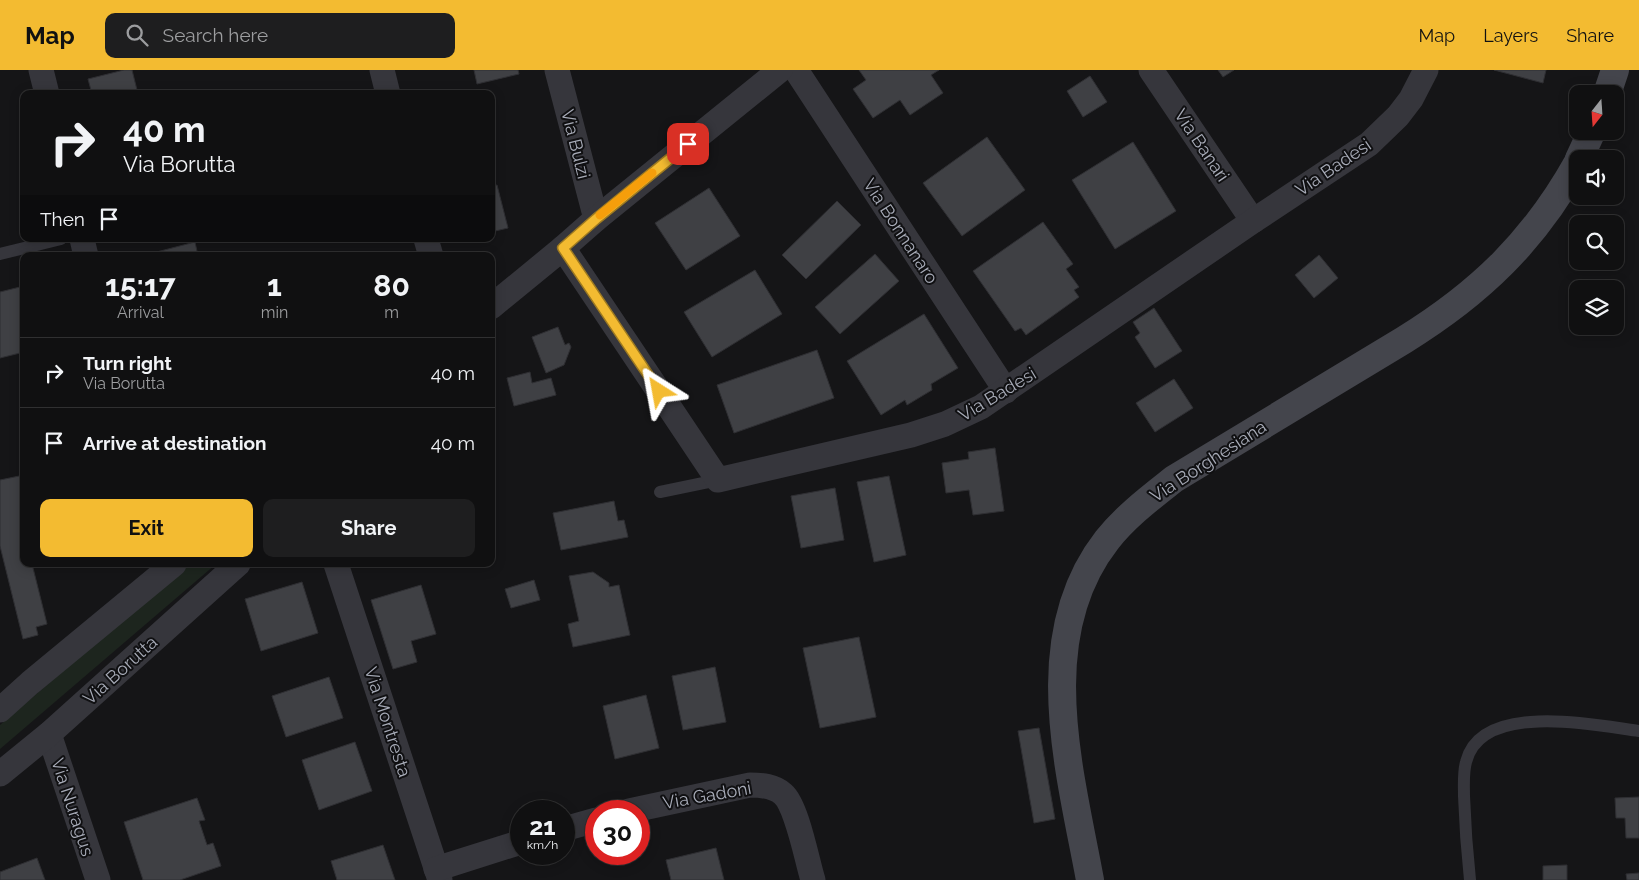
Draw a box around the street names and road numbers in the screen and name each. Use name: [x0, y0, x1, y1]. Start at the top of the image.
street label: Via Banari: [1170, 105, 1234, 185]
street label: Via Bulzi: [557, 107, 595, 181]
street label: Via Badesi: [1291, 134, 1375, 200]
street label: Via Bonnanaro: [859, 175, 943, 288]
street label: Via Badesi: [954, 363, 1040, 425]
street label: Via Borghesiana: [1146, 416, 1270, 506]
street label: Via Borutta: [79, 631, 161, 709]
street label: Via Montresta: [360, 664, 416, 780]
street label: Via Nuragus: [47, 755, 99, 859]
street label: Via Gadoni: [661, 777, 753, 813]

